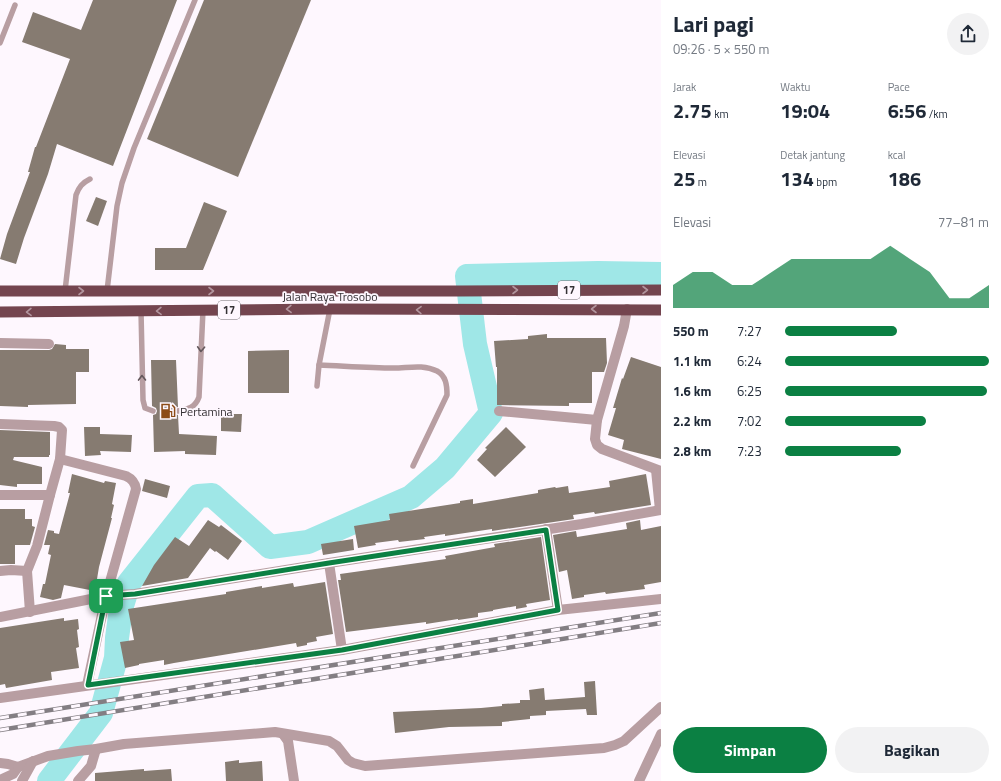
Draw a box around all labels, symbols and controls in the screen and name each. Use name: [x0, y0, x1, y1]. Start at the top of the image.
text: Lari pagi: [673, 7, 754, 41]
button: share: [947, 13, 989, 55]
text: 09:26 · 5 × 550 m: [673, 39, 769, 59]
text: Jarak: [673, 79, 696, 95]
text: Waktu: [780, 79, 810, 95]
text: Pace: [888, 79, 910, 95]
text: 2.75: [673, 95, 712, 126]
text: 19:04: [780, 95, 830, 126]
text: 6:56: [888, 95, 926, 126]
text: km: [712, 106, 729, 122]
text: /km: [926, 106, 948, 122]
text: Elevasi: [673, 147, 705, 163]
text: Detak jantung: [780, 147, 845, 163]
text: kcal: [888, 147, 906, 163]
text: 25: [673, 163, 695, 194]
text: 134: [780, 163, 814, 194]
text: 186: [888, 163, 921, 194]
text: m: [695, 174, 707, 190]
text: bpm: [814, 174, 837, 190]
text: Elevasi: [673, 212, 711, 232]
text: 77–81 m: [938, 212, 989, 232]
road number: 17: [558, 281, 580, 299]
one-way arrow: [512, 286, 518, 294]
one-way arrow: [642, 286, 648, 294]
one-way arrow: [78, 287, 84, 295]
one-way arrow: [208, 287, 214, 295]
street label: Jalan Raya Trosobo: [282, 287, 378, 306]
road number: 17: [218, 301, 240, 319]
one-way arrow: [286, 305, 292, 313]
one-way arrow: [416, 305, 422, 314]
one-way arrow: [591, 305, 597, 313]
one-way arrow: [156, 307, 162, 315]
one-way arrow: [26, 308, 32, 316]
text: 550 m: [673, 321, 709, 341]
text: 7:27: [737, 321, 762, 341]
one-way arrow: [197, 346, 206, 352]
text: 1.1 km: [673, 351, 711, 371]
text: 6:24: [737, 351, 762, 371]
one-way arrow: [138, 375, 146, 381]
text: 1.6 km: [673, 381, 711, 401]
text: 6:25: [737, 381, 762, 401]
fuel station icon: Pertamina: [159, 402, 177, 420]
place label: Pertamina: [180, 402, 233, 421]
text: 2.2 km: [673, 411, 711, 431]
text: 7:02: [737, 411, 762, 431]
text: 2.8 km: [673, 441, 711, 461]
text: 7:23: [737, 441, 762, 461]
pin: [89, 579, 123, 613]
icon: arrive: [95, 585, 117, 607]
button: Simpan: [673, 727, 827, 773]
button: Bagikan: [835, 727, 989, 773]

